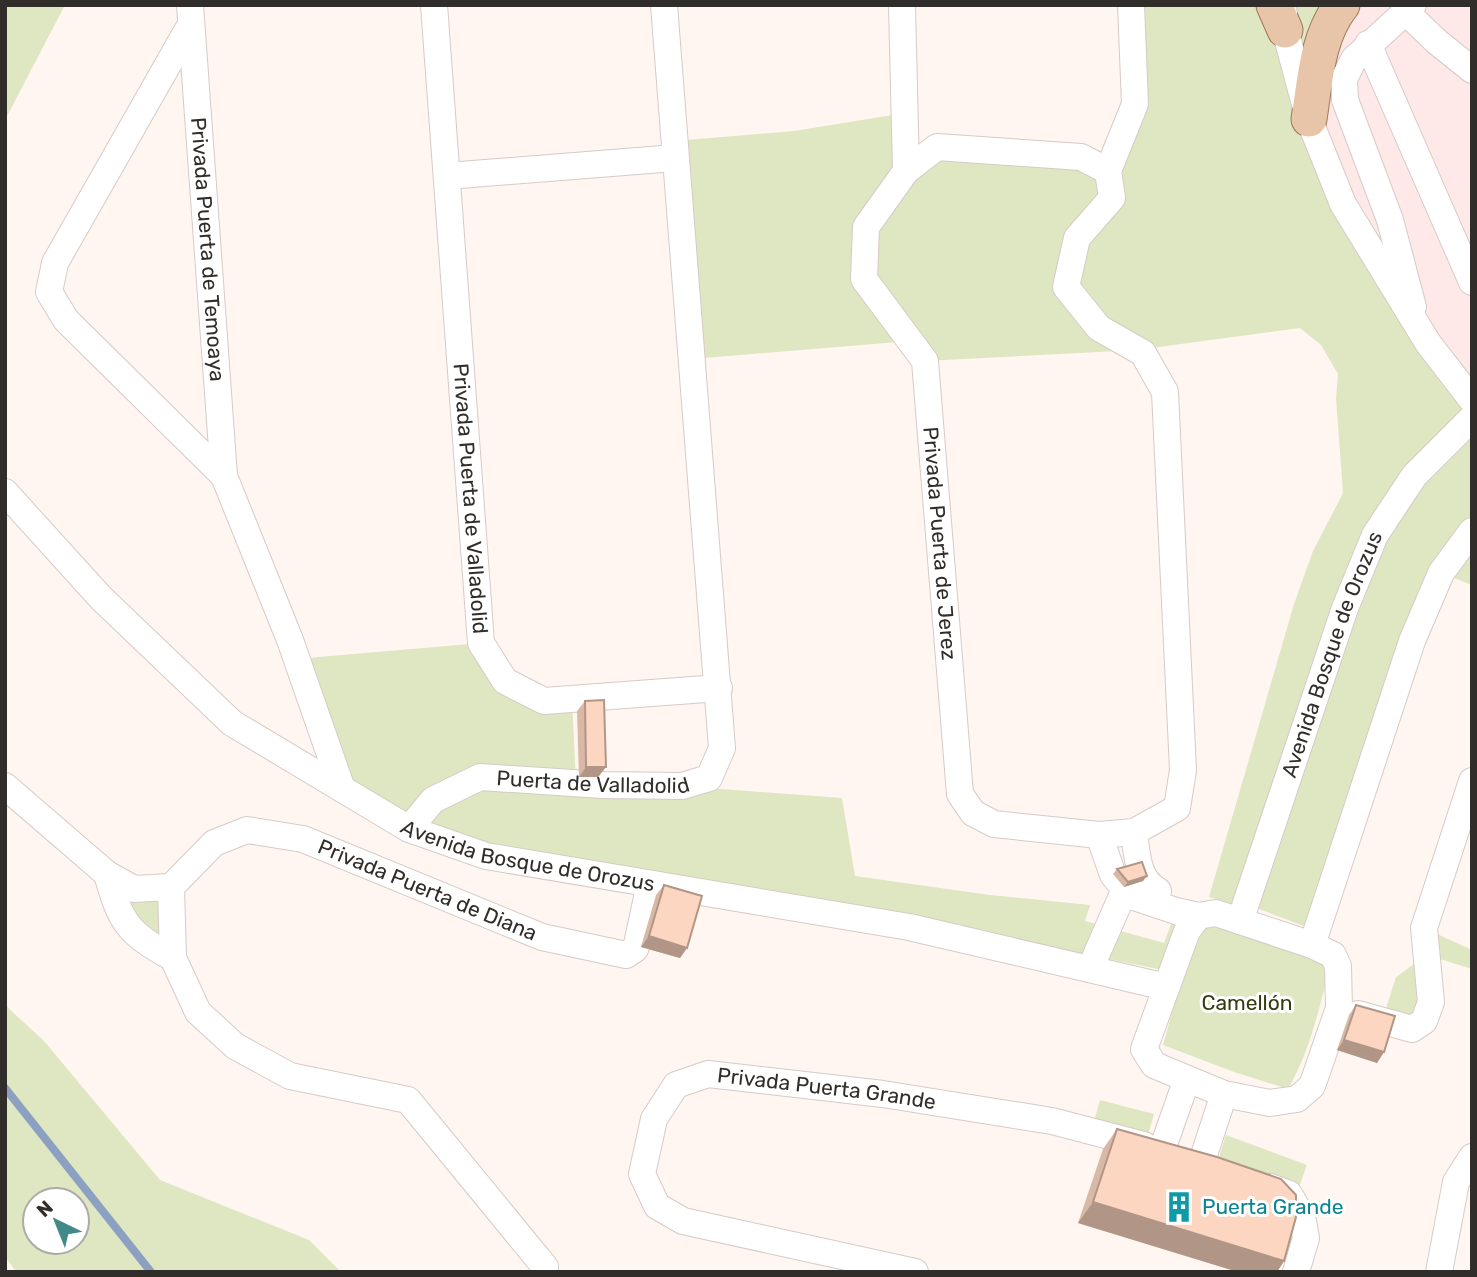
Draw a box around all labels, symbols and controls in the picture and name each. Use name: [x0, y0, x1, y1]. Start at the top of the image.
street label: Privada Puerta de Temoaya: [186, 116, 230, 382]
street label: Privada Puerta de Valladolid: [448, 362, 493, 635]
street label: Privada Puerta de Jerez: [918, 426, 962, 661]
street label: Avenida Bosque de Orozus: [1276, 527, 1387, 781]
street label: Puerta de Valladolid: [496, 765, 692, 799]
street label: Avenida Bosque de Orozus: [397, 814, 657, 896]
street label: Privada Puerta de Diana: [314, 834, 541, 946]
park label: Camellón: [1202, 990, 1293, 1015]
street label: Privada Puerta Grande: [716, 1062, 938, 1114]
north arrow: [21, 1186, 91, 1256]
building icon: Puerta Grande: [1162, 1190, 1196, 1224]
place label: Puerta Grande: [1202, 1194, 1344, 1219]
text: N: [32, 1196, 58, 1222]

